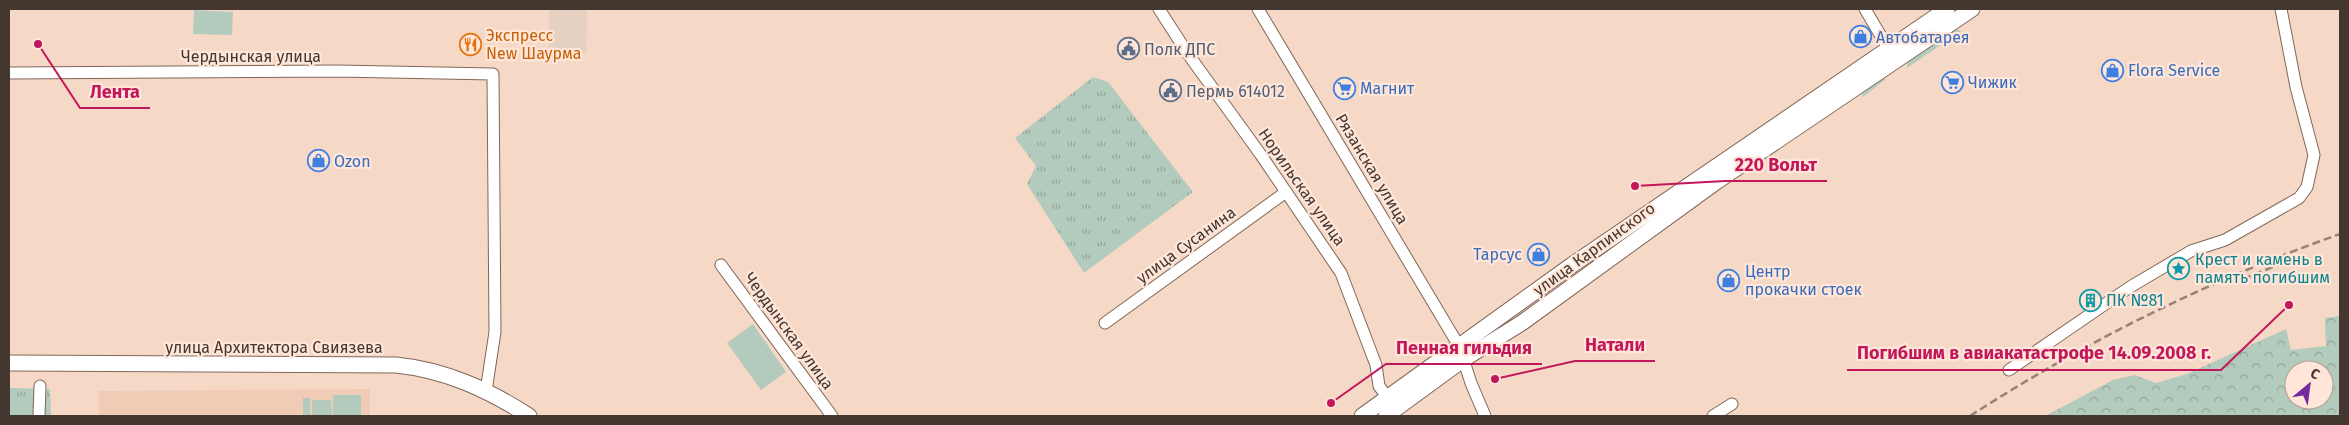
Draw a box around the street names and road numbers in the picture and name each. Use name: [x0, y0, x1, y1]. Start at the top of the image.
street label: Чердынская улица: [181, 47, 321, 66]
street label: Рязанская улица: [1332, 110, 1412, 228]
street label: Норильская улица: [1254, 125, 1350, 249]
street label: улица Карпинского: [1529, 198, 1659, 300]
street label: улица Сусанина: [1133, 203, 1239, 287]
street label: Чердынская улица: [740, 269, 838, 393]
street label: улица Архитектора Свиязева: [165, 338, 383, 357]

